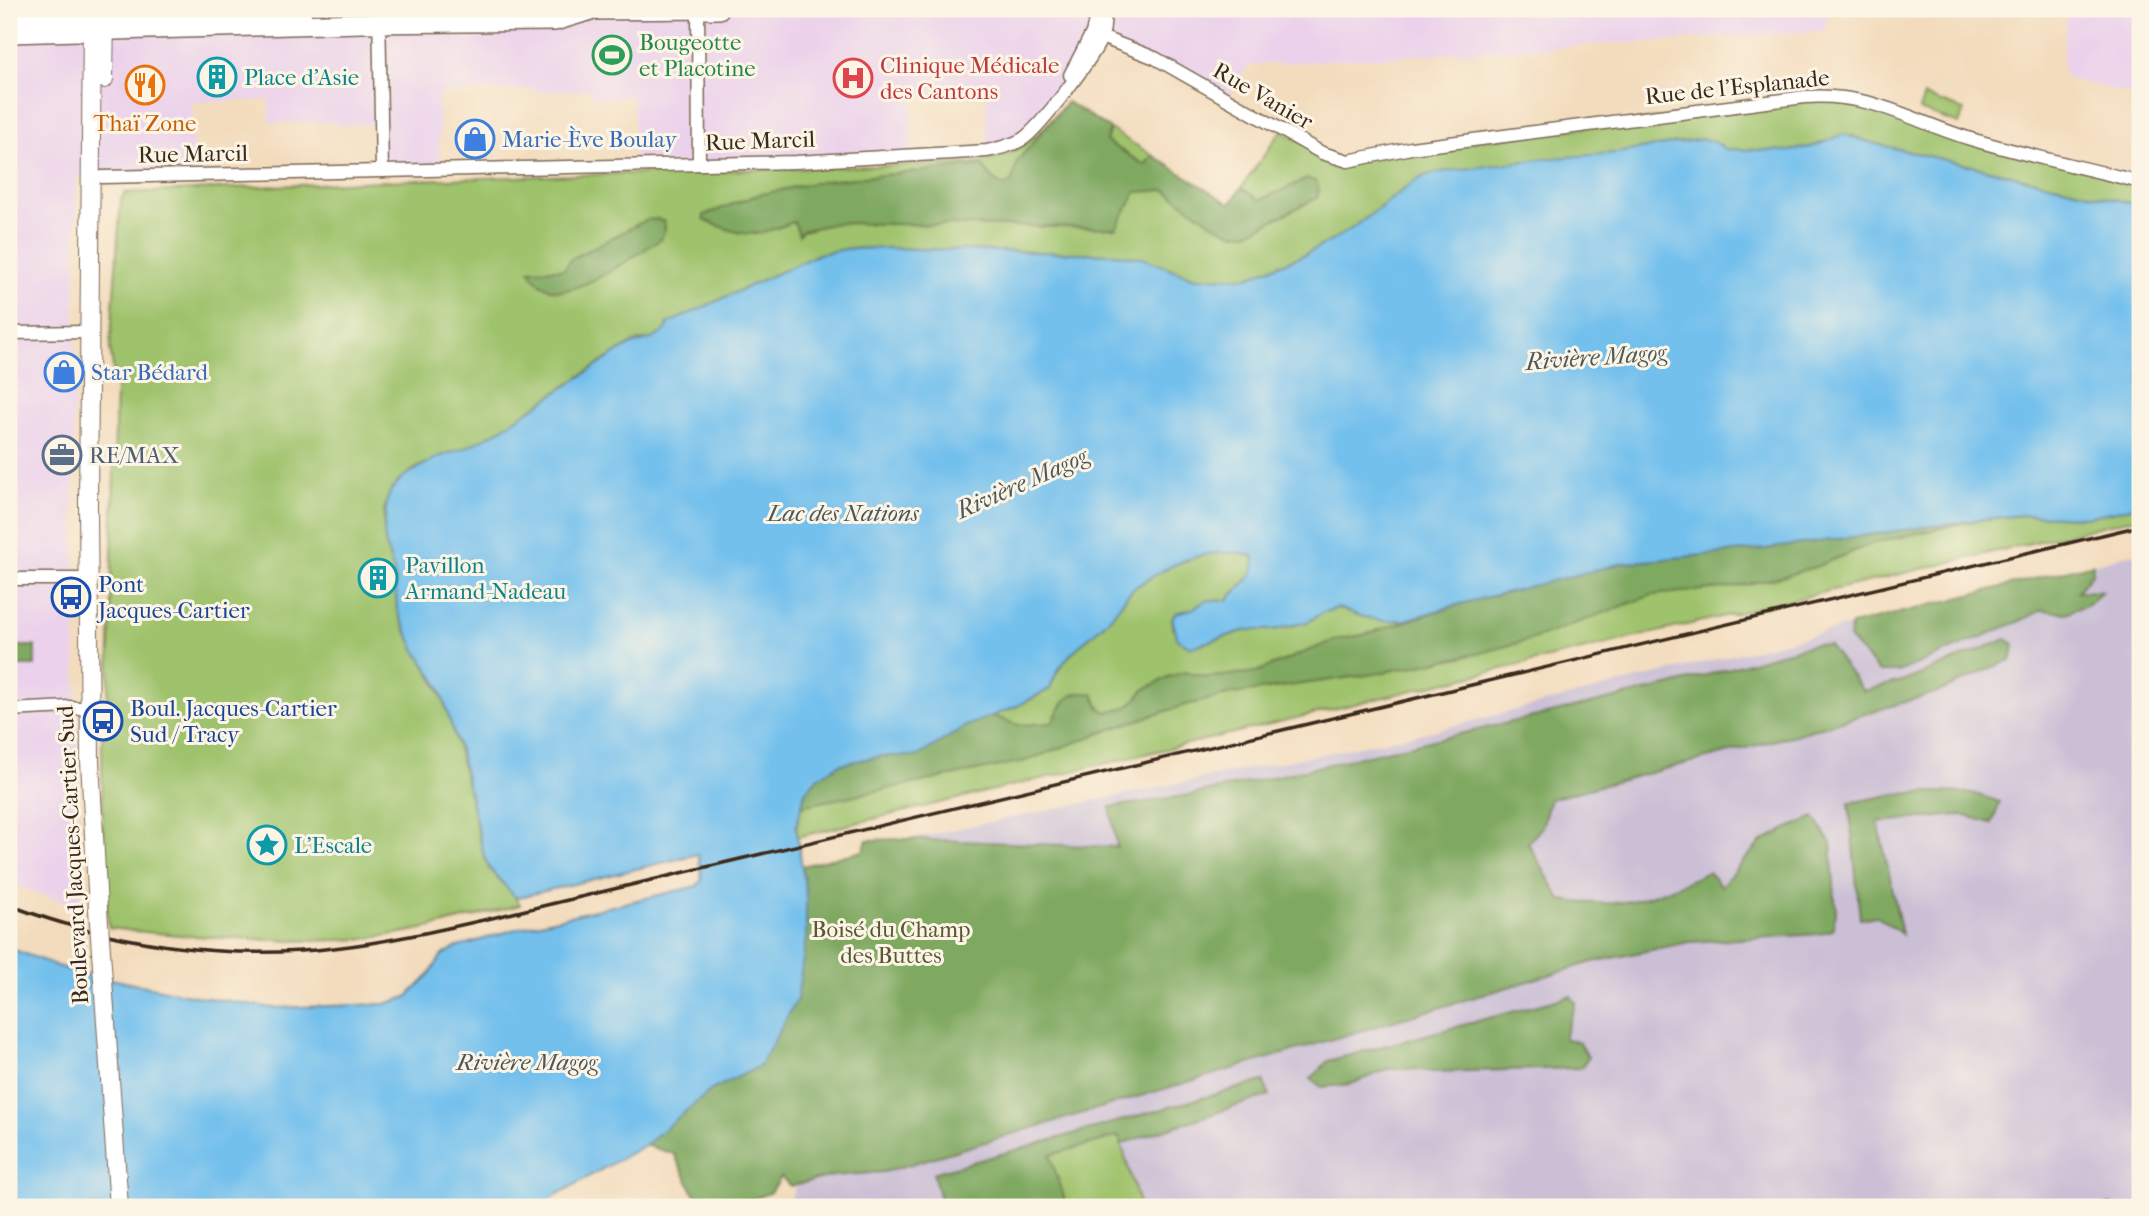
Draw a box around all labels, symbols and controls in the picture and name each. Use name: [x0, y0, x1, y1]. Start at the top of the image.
place label: Bougeotte et Placotine: [639, 29, 756, 82]
sports icon: Bougeotte et Placotine: [591, 34, 633, 76]
place label: Clinique Médicale des Cantons: [880, 52, 1059, 105]
building icon: Place d'Asie: [196, 56, 238, 98]
hospital icon: Clinique Médicale des Cantons: [832, 57, 874, 99]
street label: Rue Vanier: [1208, 57, 1318, 136]
restaurant icon: Thaï Zone: [124, 64, 166, 106]
place label: Place d'Asie: [244, 64, 359, 91]
street label: Rue de l'Esplanade: [1643, 64, 1831, 110]
place label: Thaï Zone: [94, 110, 196, 137]
shop icon: Marie-Ève Boulay: [454, 118, 496, 160]
place label: Marie-Ève Boulay: [502, 126, 678, 153]
street label: Rue Marcil: [704, 126, 816, 156]
street label: Rue Marcil: [138, 140, 249, 168]
water label: Rivière Magog: [1523, 338, 1668, 376]
shop icon: Star Bédard: [43, 351, 85, 393]
place label: Star Bédard: [91, 359, 208, 386]
office icon: RE/MAX: [41, 434, 83, 476]
water label: Rivière Magog: [950, 441, 1093, 525]
place label: RE/MAX: [89, 442, 179, 469]
water label: Lac des Nations: [765, 499, 919, 527]
place label: Pavillon Armand-Nadeau: [404, 552, 566, 605]
building icon: Pavillon Armand-Nadeau: [357, 557, 399, 599]
place label: Pont Jacques-Cartier: [96, 571, 250, 624]
bus stop icon: Pont Jacques-Cartier: [50, 576, 92, 618]
place label: Boul. Jacques-Cartier Sud / Tracy: [130, 695, 337, 748]
bus stop icon: Boul. Jacques-Cartier Sud / Tracy: [82, 700, 124, 742]
street label: Boulevard Jacques-Cartier Sud: [52, 704, 94, 1005]
place icon: L'Escale: [246, 824, 288, 866]
place label: L'Escale: [294, 832, 372, 859]
park label: Boisé du Champ des Buttes: [811, 916, 971, 969]
water label: Rivière Magog: [454, 1048, 598, 1076]

